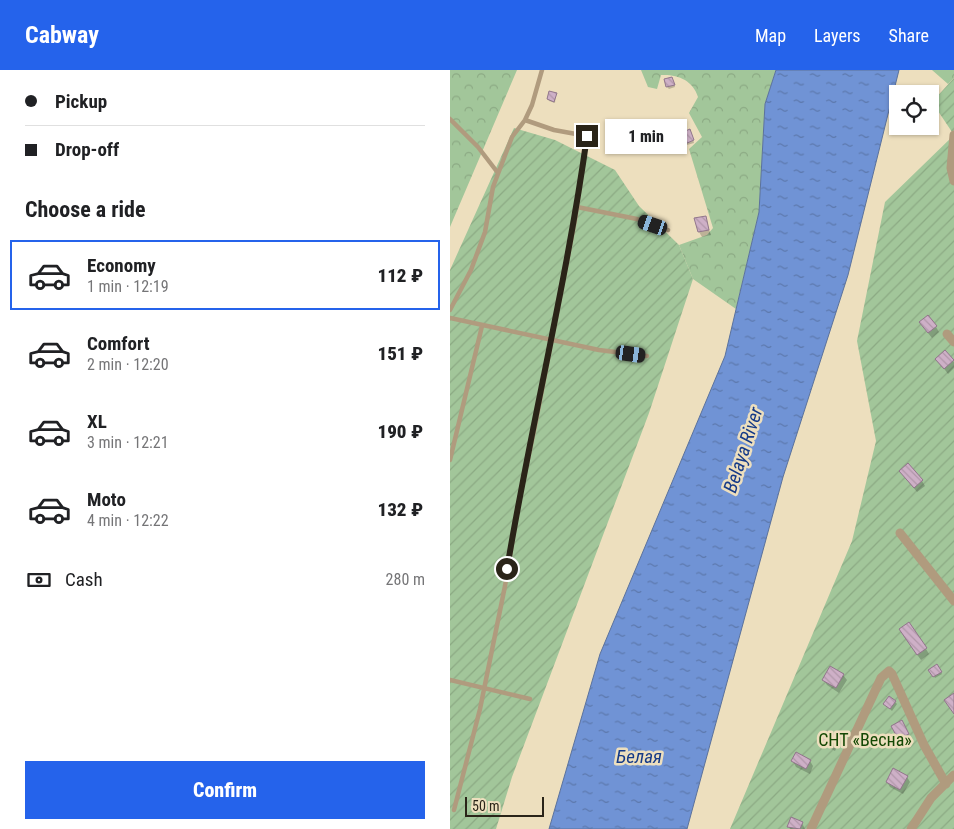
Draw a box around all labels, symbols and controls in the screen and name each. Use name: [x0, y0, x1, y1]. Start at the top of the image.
text: Cabway: [25, 21, 99, 49]
text: Map: [755, 25, 786, 46]
text: Layers: [814, 25, 861, 46]
text: Share: [889, 25, 929, 46]
map controls: [889, 85, 939, 135]
button: locate: [889, 85, 939, 135]
text: Pickup: [55, 90, 107, 113]
callout: 1 min: [604, 118, 687, 154]
route end: [576, 125, 598, 147]
text: 1 min: [628, 127, 664, 146]
text: Drop-off: [55, 138, 119, 161]
text: Choose a ride: [25, 197, 146, 222]
car: [636, 213, 669, 237]
icon: car: [27, 253, 72, 298]
text: Economy: [87, 254, 156, 277]
text: 112 ₽: [378, 264, 423, 287]
text: 1 min · 12:19: [87, 277, 169, 296]
icon: car: [27, 331, 72, 376]
text: Comfort: [87, 332, 150, 355]
text: 151 ₽: [378, 342, 423, 365]
car: [615, 344, 646, 364]
text: 2 min · 12:20: [87, 355, 169, 374]
water label: Belaya River: [718, 404, 768, 496]
icon: car: [27, 409, 72, 454]
text: XL: [87, 410, 107, 433]
text: 190 ₽: [378, 420, 423, 443]
text: 3 min · 12:21: [87, 433, 169, 452]
icon: car: [27, 487, 72, 532]
text: Moto: [87, 488, 126, 511]
text: 132 ₽: [378, 498, 423, 521]
text: 4 min · 12:22: [87, 511, 169, 530]
route start: [496, 558, 518, 580]
icon: cash: [25, 566, 53, 594]
text: Cash: [65, 568, 103, 591]
text: 280 m: [386, 570, 425, 589]
park label: СНТ «Весна»: [818, 729, 912, 750]
water label: Белая: [616, 745, 662, 768]
button: Confirm: [25, 761, 425, 819]
scale bar: [465, 794, 544, 817]
text: 50 m: [472, 798, 500, 814]

